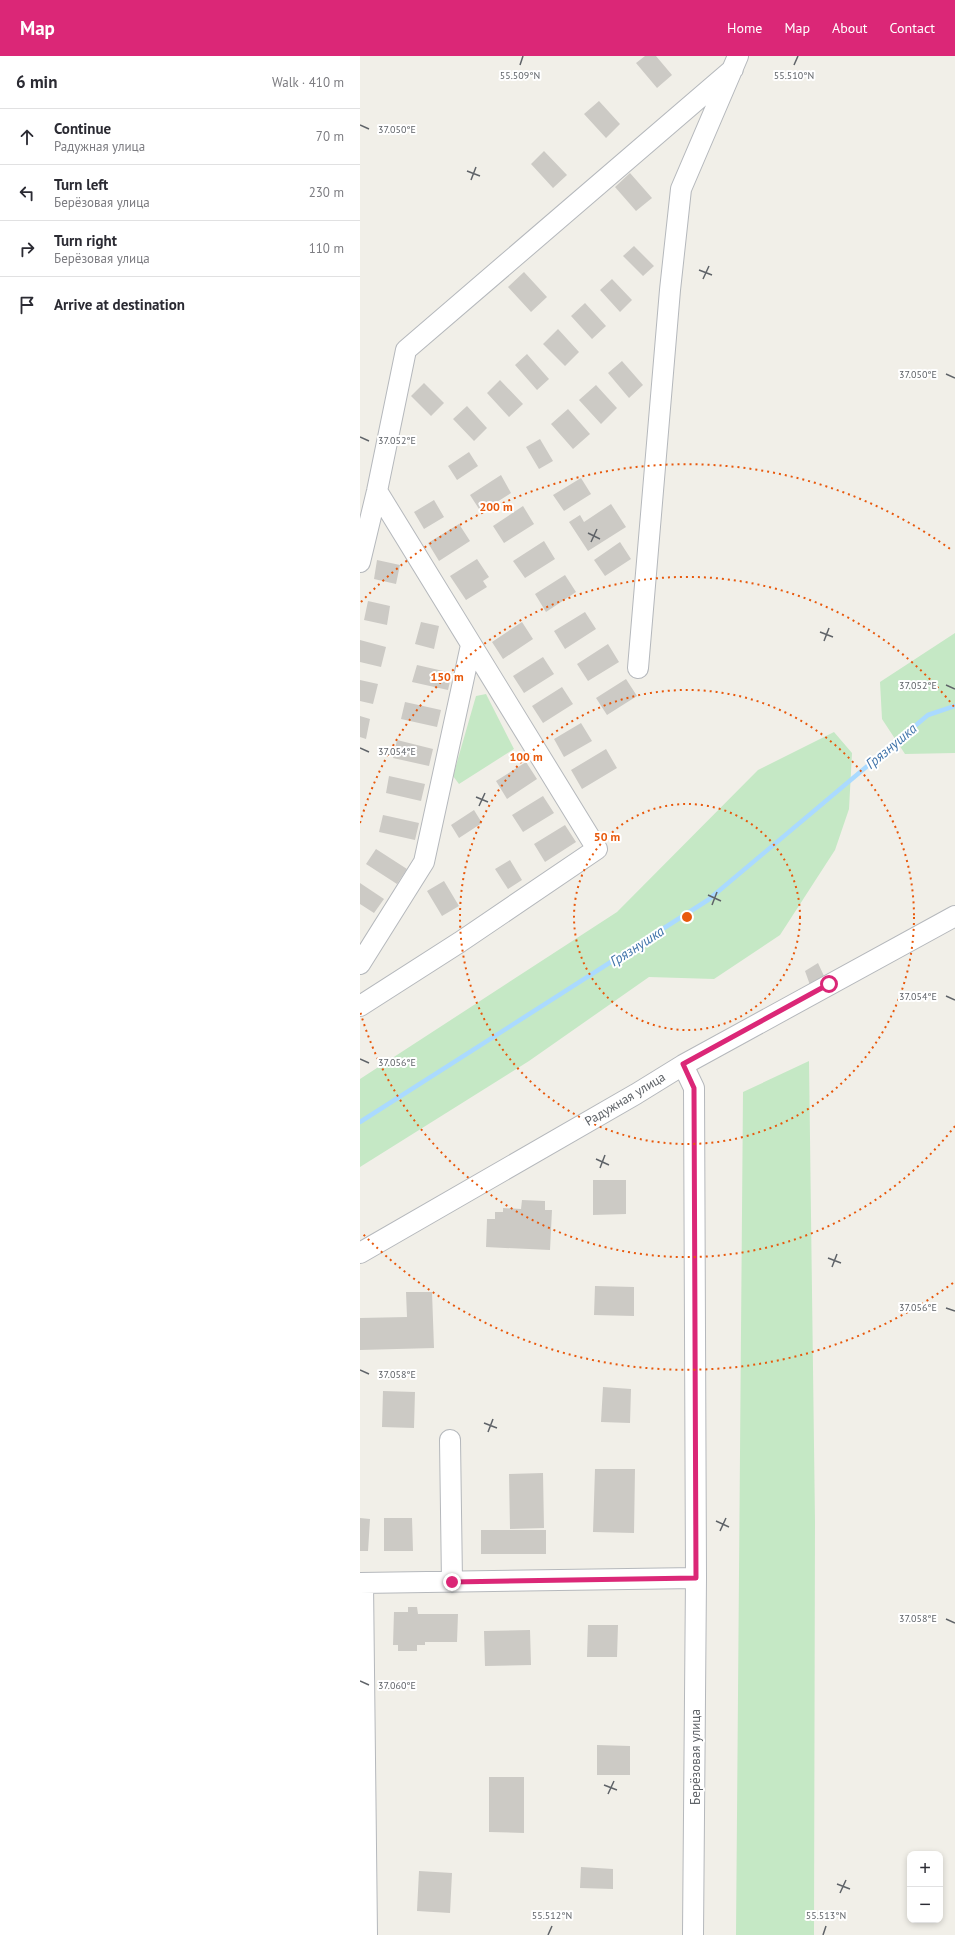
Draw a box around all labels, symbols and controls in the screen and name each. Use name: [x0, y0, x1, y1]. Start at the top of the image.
text: Map: [20, 16, 55, 40]
text: Home: [727, 19, 762, 37]
text: Map: [784, 19, 810, 37]
text: About: [832, 19, 868, 37]
text: Contact: [890, 19, 935, 37]
text: 55.509°N: [500, 69, 540, 82]
text: 55.510°N: [774, 69, 814, 82]
text: 6 min: [16, 71, 57, 93]
text: Walk · 410 m: [272, 74, 344, 91]
text: Continue: [54, 119, 111, 138]
text: 37.050°E: [378, 123, 416, 136]
icon: ahead: [16, 126, 38, 148]
text: 70 m: [316, 128, 344, 145]
text: Радужная улица: [54, 138, 145, 155]
text: Turn left: [54, 175, 108, 194]
icon: left: [16, 182, 38, 204]
text: 230 m: [309, 184, 344, 201]
text: Берёзовая улица: [54, 194, 150, 211]
text: Turn right: [54, 231, 117, 250]
icon: right: [16, 238, 38, 260]
text: 110 m: [309, 240, 344, 257]
text: Берёзовая улица: [54, 250, 150, 267]
icon: arrive: [16, 294, 38, 316]
text: Arrive at destination: [54, 295, 185, 314]
text: 37.050°E: [899, 368, 937, 381]
text: 37.052°E: [378, 434, 416, 447]
text: 200 m: [479, 499, 513, 514]
text: 150 m: [430, 669, 464, 684]
text: 37.052°E: [899, 679, 937, 692]
water label: Грязнушка: [862, 719, 920, 773]
text: 37.054°E: [378, 745, 416, 758]
text: 100 m: [509, 749, 543, 764]
text: 50 m: [594, 829, 620, 844]
centre of rings: [680, 910, 694, 924]
water label: Грязнушка: [606, 922, 668, 970]
route start: [820, 975, 838, 993]
text: 37.054°E: [899, 990, 937, 1003]
text: 37.056°E: [378, 1056, 416, 1069]
street label: Радужная улица: [582, 1068, 668, 1130]
text: 37.056°E: [899, 1301, 937, 1314]
text: 37.058°E: [378, 1368, 416, 1381]
route end: [443, 1573, 461, 1591]
text: 37.058°E: [899, 1612, 937, 1625]
text: 37.060°E: [378, 1679, 416, 1692]
street label: Берёзовая улица: [687, 1709, 704, 1805]
map controls: [907, 1851, 943, 1923]
button: +: [907, 1851, 943, 1887]
button: −: [907, 1887, 943, 1923]
text: 55.512°N: [532, 1909, 572, 1922]
text: 55.513°N: [806, 1909, 846, 1922]

